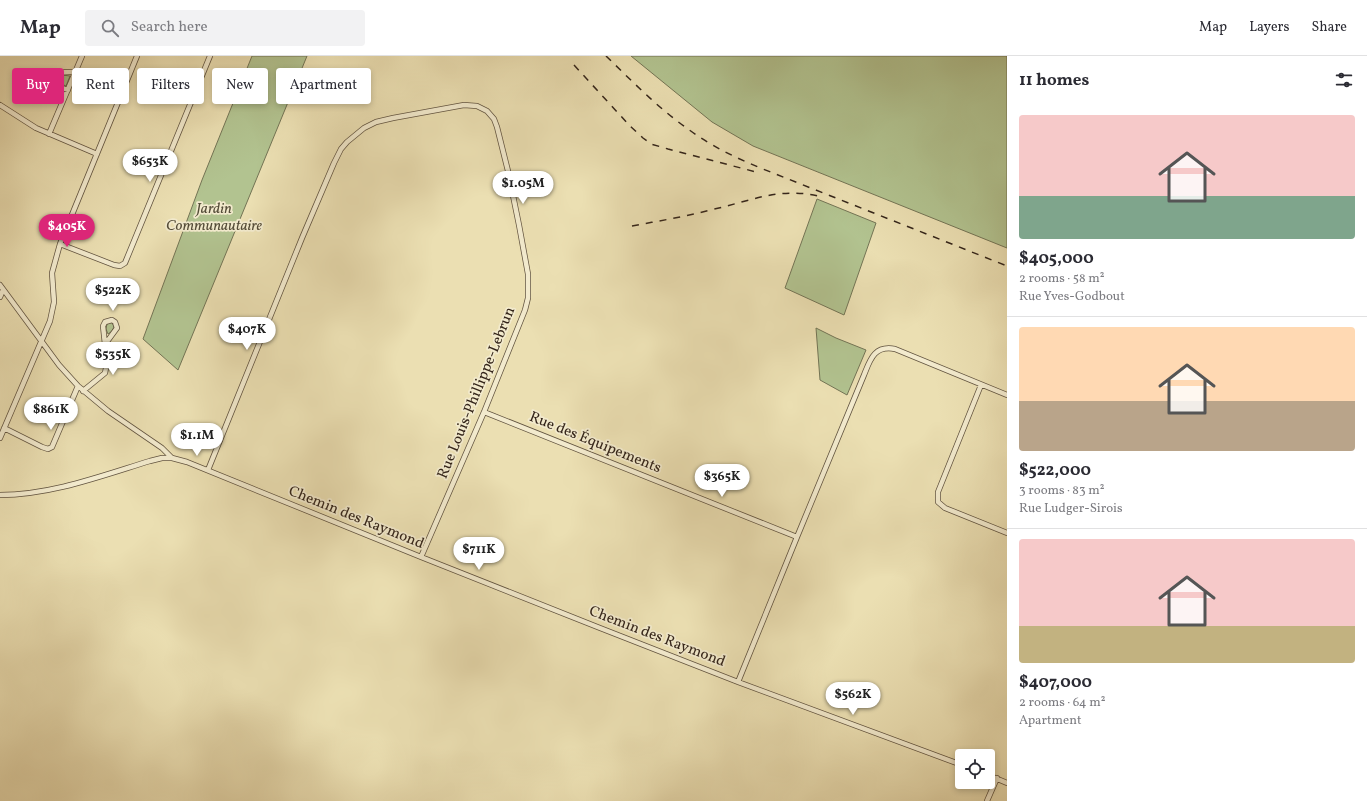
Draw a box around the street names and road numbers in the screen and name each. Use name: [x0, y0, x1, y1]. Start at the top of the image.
street label: Rue Louis-Phillippe-Lebrun: [433, 304, 521, 482]
street label: Rue des Équipements: [526, 407, 664, 479]
street label: Chemin des Raymond: [285, 481, 427, 555]
street label: Chemin des Raymond: [586, 601, 728, 673]

